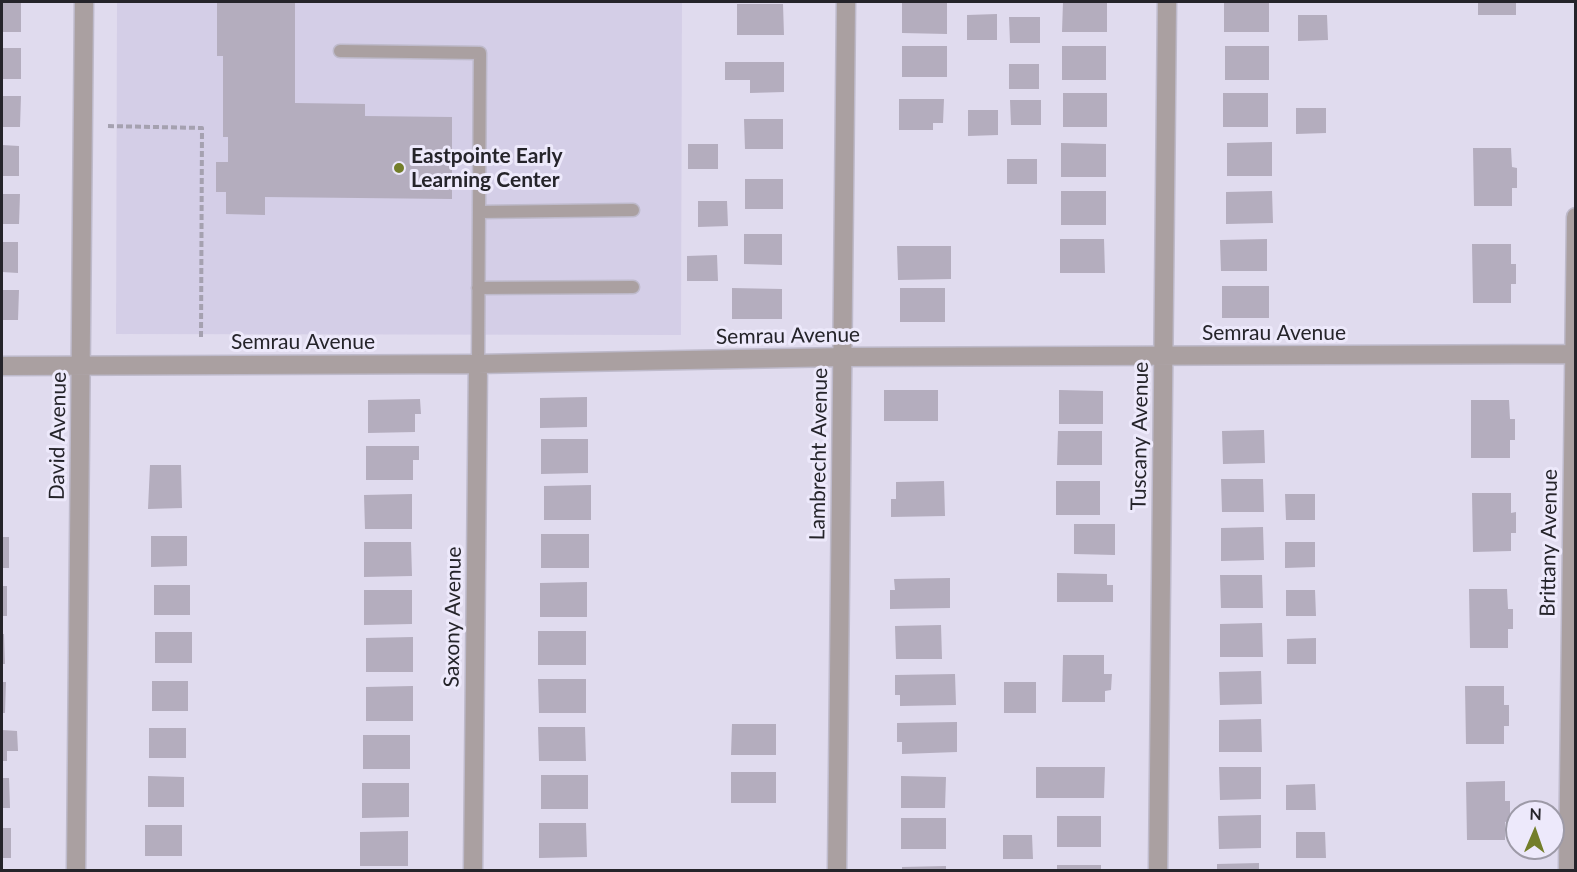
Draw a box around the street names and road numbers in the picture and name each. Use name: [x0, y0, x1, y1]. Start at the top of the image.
street label: Semrau Avenue: [1202, 320, 1346, 346]
street label: Semrau Avenue: [716, 322, 860, 350]
street label: Semrau Avenue: [231, 329, 375, 355]
street label: Tuscany Avenue: [1126, 361, 1154, 511]
street label: Lambrecht Avenue: [805, 368, 833, 540]
street label: David Avenue: [44, 372, 72, 500]
street label: Brittany Avenue: [1535, 469, 1563, 617]
street label: Saxony Avenue: [439, 546, 467, 688]

